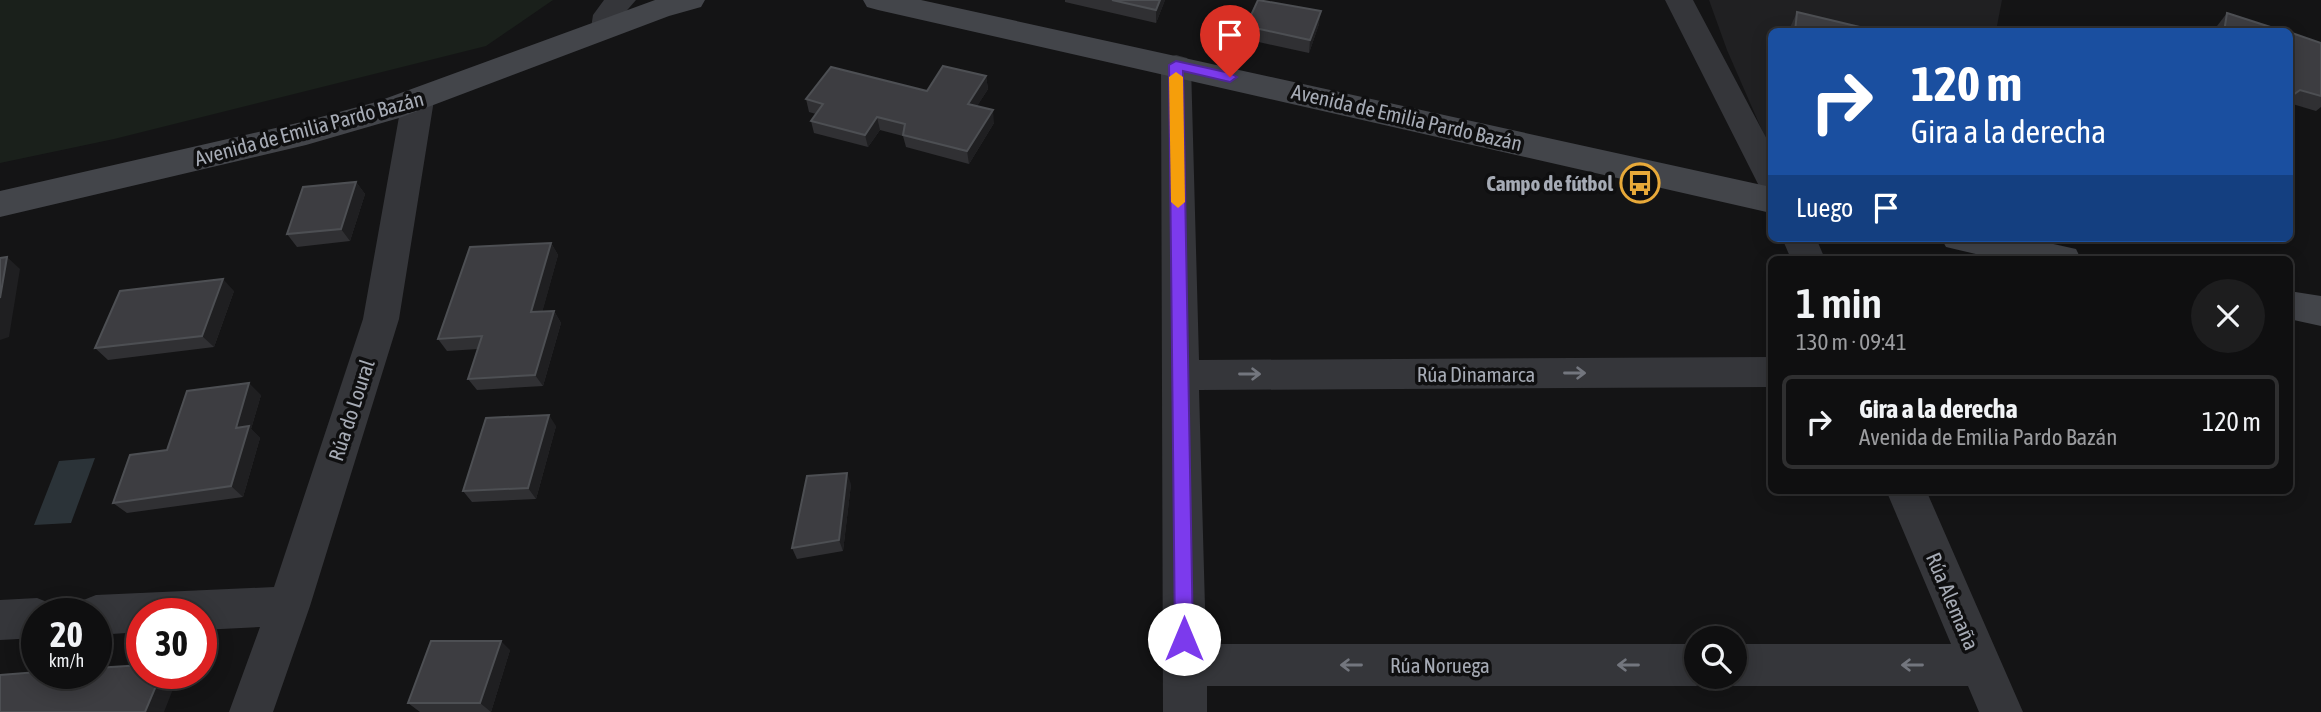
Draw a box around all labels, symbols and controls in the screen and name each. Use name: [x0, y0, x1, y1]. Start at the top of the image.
pin: [1200, 5, 1260, 77]
icon: arrive: [1211, 16, 1249, 54]
text: 120 m: [1911, 55, 2022, 111]
icon: right: [1796, 56, 1887, 147]
street label: Avenida de Emilia Pardo Bazán: [1289, 79, 1525, 155]
street label: Avenida de Emilia Pardo Bazán: [192, 86, 426, 170]
text: Gira a la derecha: [1911, 113, 2106, 150]
bus stop icon: Campo de fútbol: [1619, 162, 1661, 204]
place label: Campo de fútbol: [1486, 171, 1613, 195]
icon: arrive: [1867, 189, 1905, 227]
text: Luego: [1796, 193, 1853, 223]
text: 1 min: [1796, 279, 1882, 327]
button: close: [2191, 279, 2265, 353]
text: 130 m · 09:41: [1796, 329, 1907, 355]
street label: Rúa do Loural: [323, 356, 379, 464]
street label: Rúa Dinamarca: [1417, 362, 1535, 386]
one-way arrow: [1563, 366, 1586, 380]
one-way arrow: [1238, 367, 1261, 381]
text: Gira a la derecha: [1859, 394, 2018, 424]
icon: right: [1800, 403, 1838, 441]
text: 120 m: [2202, 407, 2261, 437]
text: Avenida de Emilia Pardo Bazán: [1859, 424, 2117, 450]
street label: Rúa Alemaña: [1922, 549, 1984, 653]
speed limit sign: 30: [126, 598, 217, 689]
position arrow: [1147, 602, 1221, 676]
text: 20: [50, 614, 83, 654]
map controls: [1684, 626, 1747, 689]
button: search: [1684, 626, 1747, 689]
text: km/h: [49, 650, 84, 671]
street label: Rúa Noruega: [1390, 653, 1490, 677]
one-way arrow: [1340, 658, 1363, 672]
one-way arrow: [1616, 658, 1639, 672]
one-way arrow: [1901, 658, 1924, 672]

